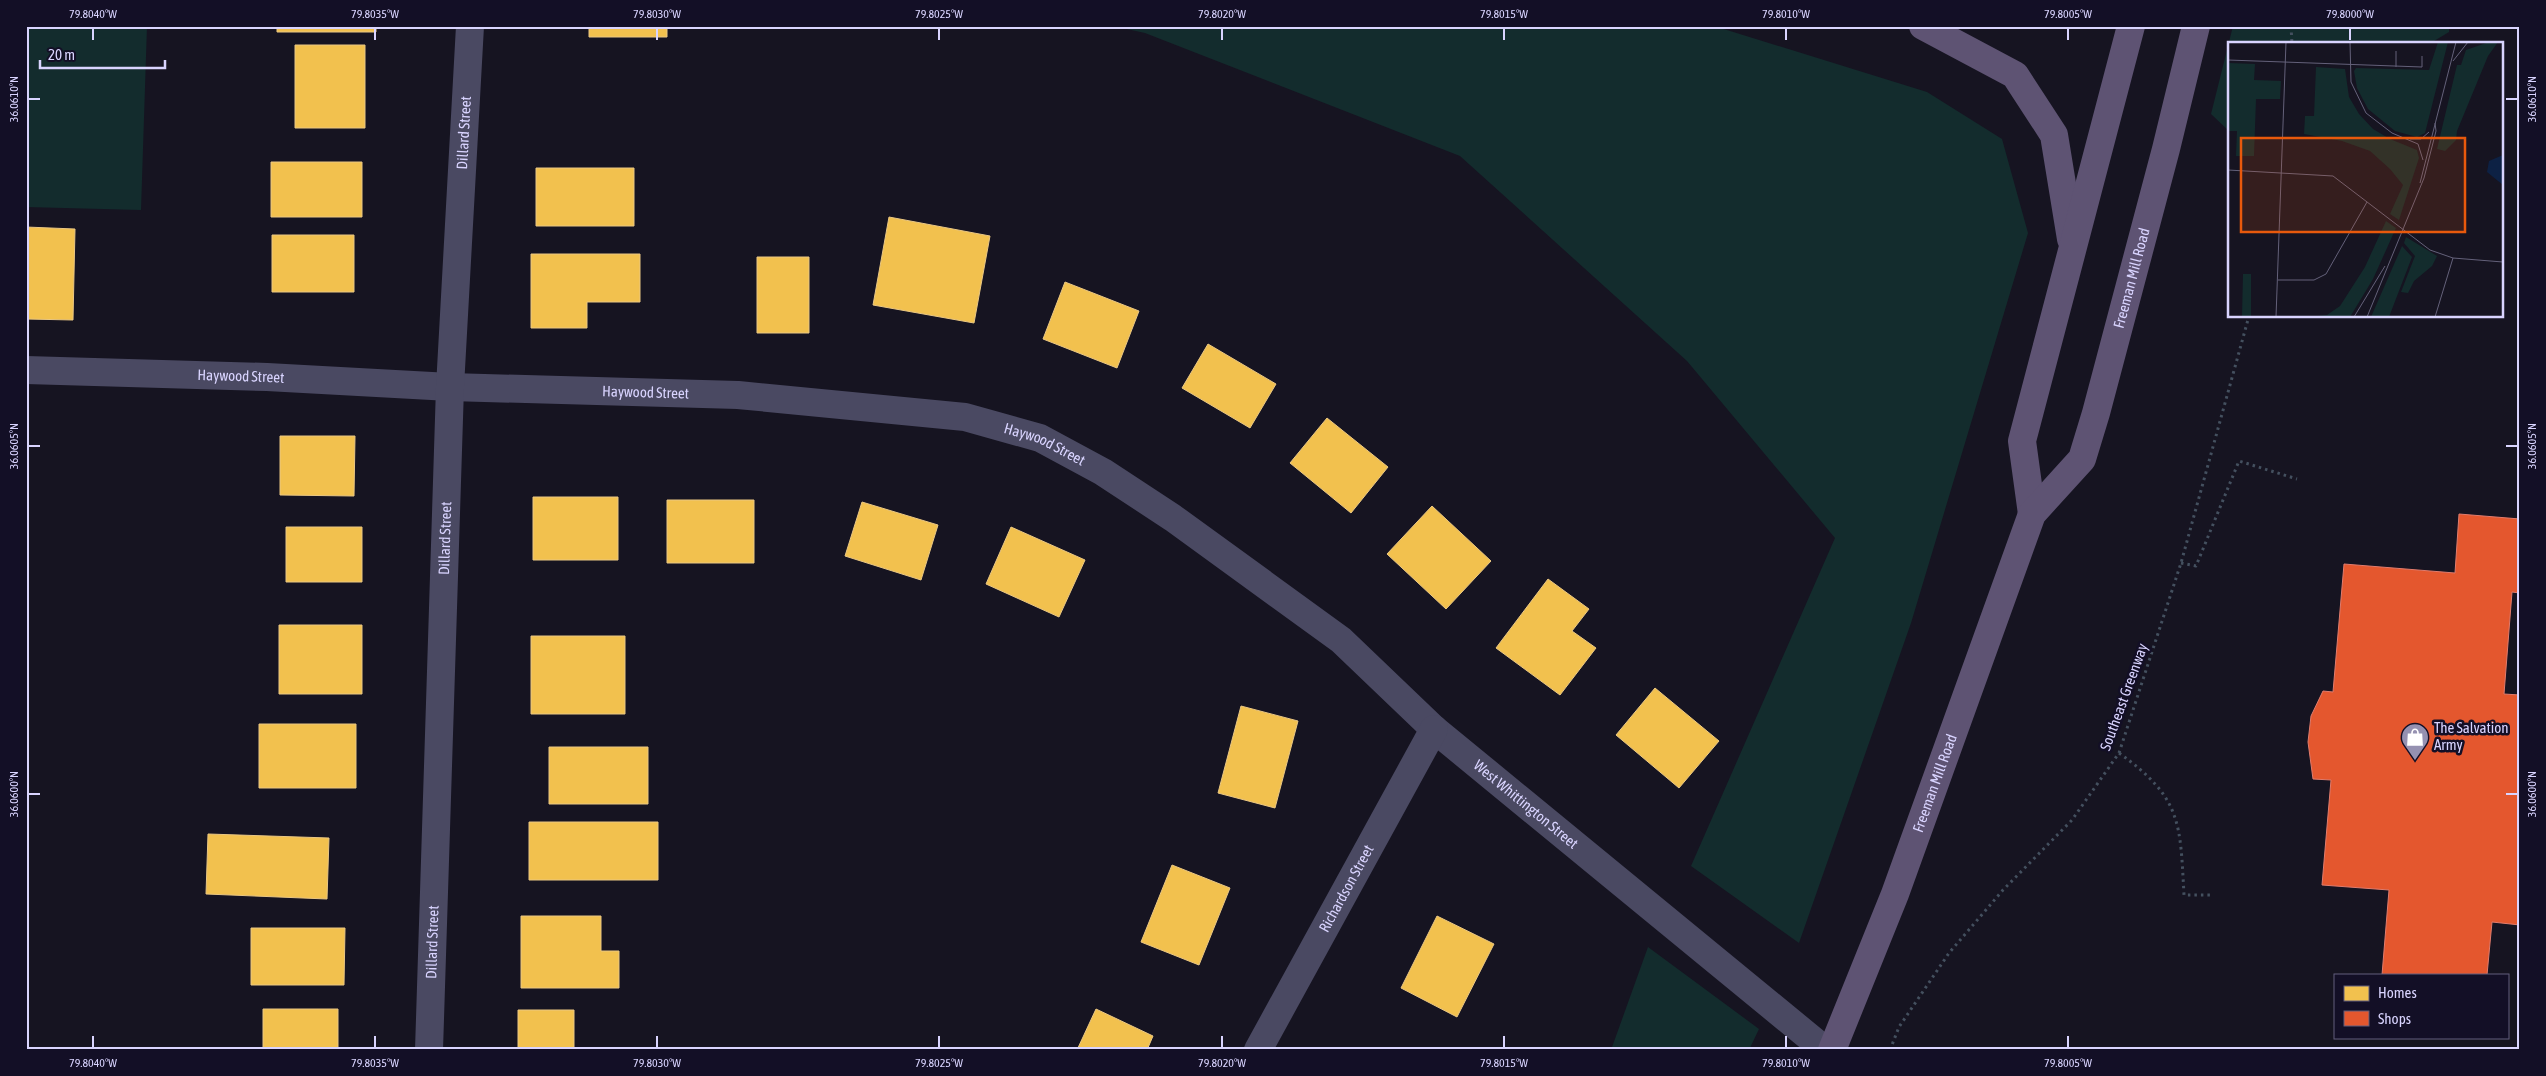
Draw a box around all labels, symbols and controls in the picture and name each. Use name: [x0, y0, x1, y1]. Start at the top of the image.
text: 79.8040°W: [69, 7, 117, 21]
text: 79.8035°W: [351, 7, 399, 21]
text: 79.8030°W: [633, 7, 681, 21]
text: 79.8025°W: [915, 7, 963, 21]
text: 79.8020°W: [1198, 7, 1246, 21]
text: 79.8015°W: [1480, 7, 1528, 21]
text: 79.8010°W: [1762, 7, 1810, 21]
text: 79.8005°W: [2044, 7, 2092, 21]
text: 79.8000°W: [2326, 7, 2374, 21]
scale bar: [40, 38, 165, 70]
inset map: [2228, 42, 2504, 318]
text: 20 m: [48, 46, 75, 63]
text: 36.0610°N: [7, 76, 21, 122]
text: 36.0610°N: [2525, 76, 2539, 122]
street label: Dillard Street: [453, 96, 474, 170]
street label: Freeman Mill Road: [2110, 226, 2153, 330]
street label: Haywood Street: [197, 366, 285, 386]
street label: Haywood Street: [602, 382, 689, 402]
street label: Haywood Street: [1002, 419, 1088, 469]
text: 36.0605°N: [7, 423, 21, 469]
text: 36.0605°N: [2525, 423, 2539, 469]
street label: Dillard Street: [435, 501, 454, 575]
street label: Southeast Greenway: [2096, 641, 2151, 753]
place label: The Salvation Army: [2434, 719, 2509, 753]
shop icon: The Salvation Army: [2400, 722, 2430, 761]
street label: Freeman Mill Road: [1909, 732, 1960, 834]
street label: West Whittington Street: [1471, 756, 1582, 852]
text: 36.0600°N: [7, 771, 21, 817]
text: 36.0600°N: [2525, 771, 2539, 817]
street label: Richardson Street: [1315, 842, 1377, 935]
street label: Dillard Street: [422, 905, 442, 979]
legend: [2334, 974, 2508, 1038]
text: Homes: [2378, 984, 2417, 1001]
text: Shops: [2378, 1010, 2411, 1027]
text: 79.8040°W: [69, 1056, 117, 1070]
text: 79.8035°W: [351, 1056, 399, 1070]
text: 79.8030°W: [633, 1056, 681, 1070]
text: 79.8025°W: [915, 1056, 963, 1070]
text: 79.8020°W: [1198, 1056, 1246, 1070]
text: 79.8015°W: [1480, 1056, 1528, 1070]
text: 79.8010°W: [1762, 1056, 1810, 1070]
text: 79.8005°W: [2044, 1056, 2092, 1070]

